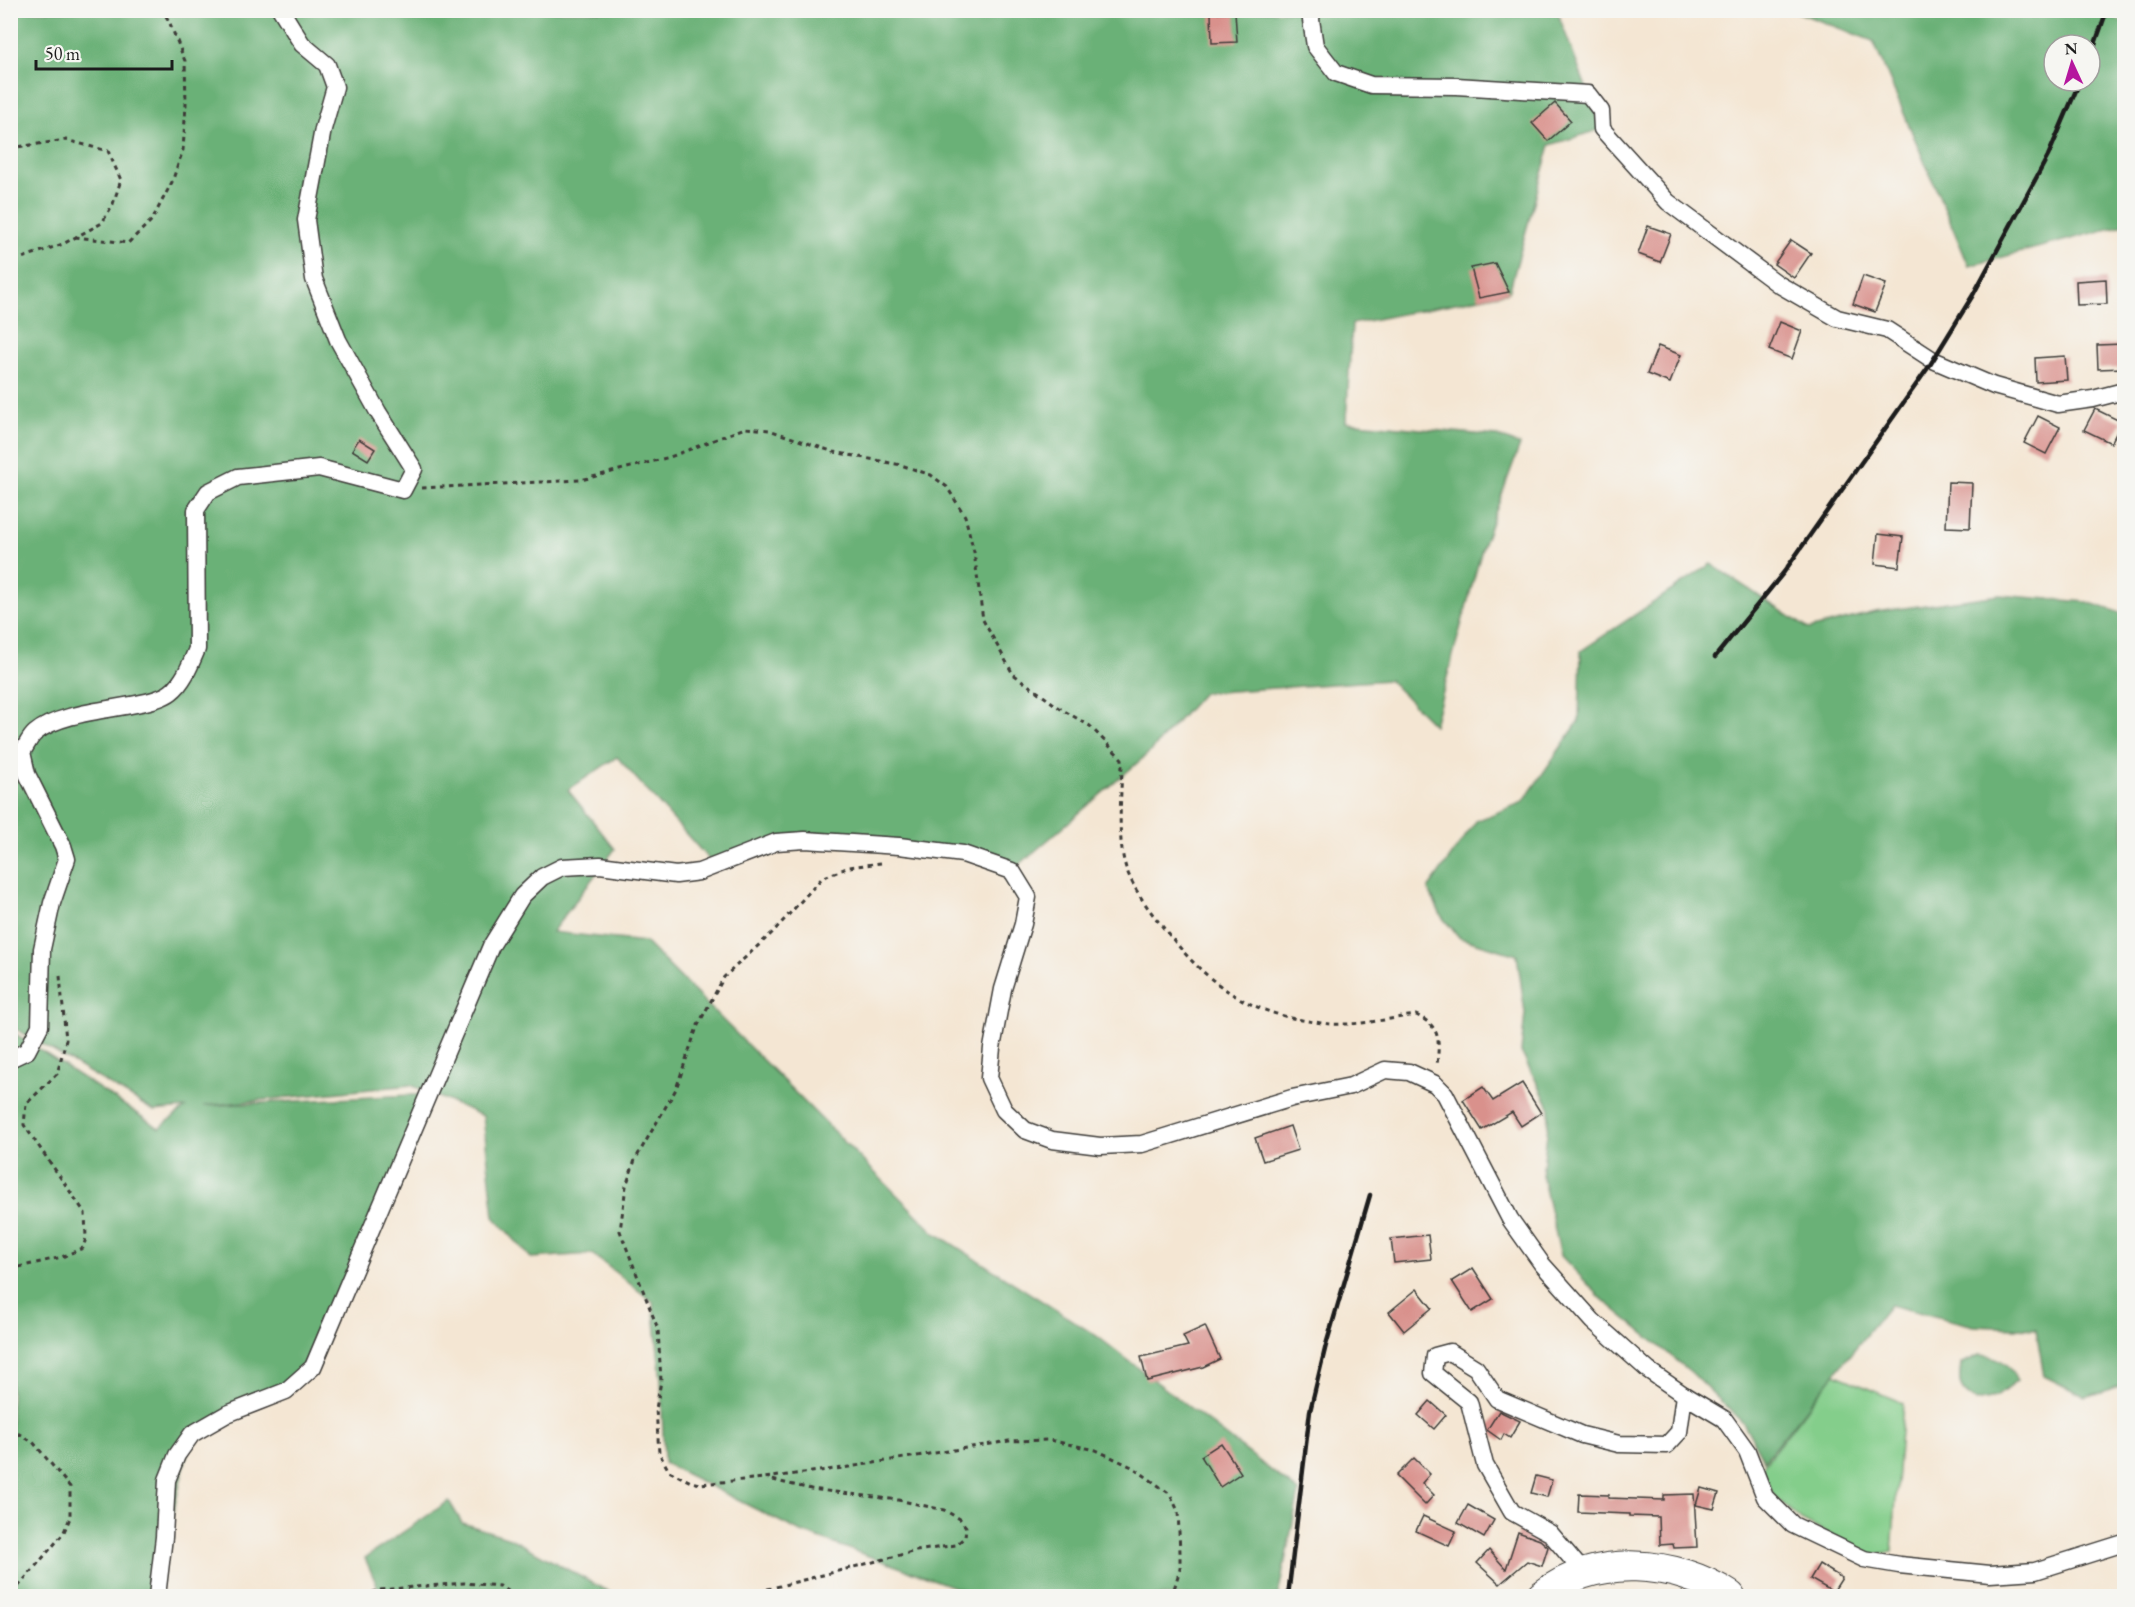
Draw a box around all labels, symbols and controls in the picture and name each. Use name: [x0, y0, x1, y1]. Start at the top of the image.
scale bar: [36, 33, 172, 71]
north arrow: [2042, 33, 2102, 93]
text: N: [2064, 38, 2078, 59]
text: 50 m: [45, 42, 80, 65]

